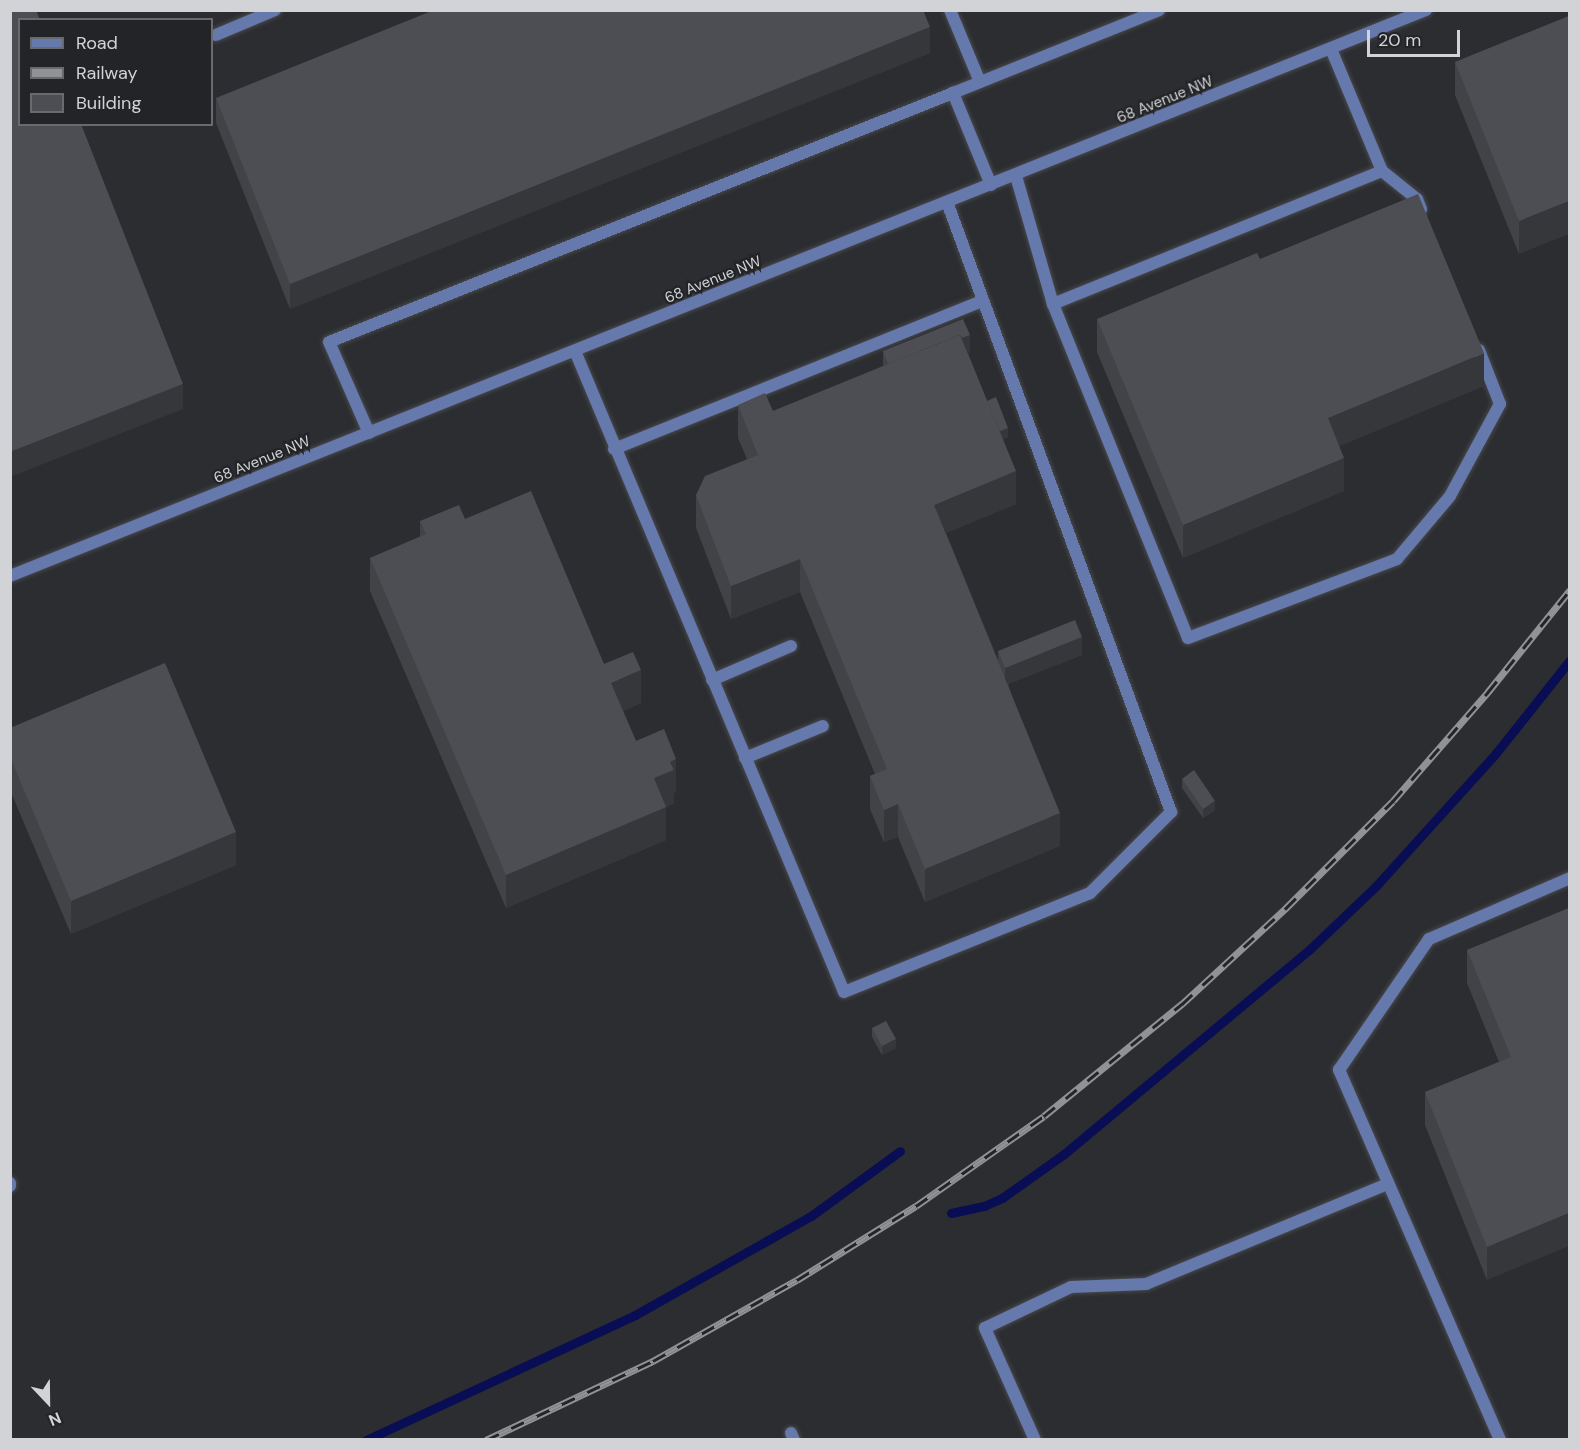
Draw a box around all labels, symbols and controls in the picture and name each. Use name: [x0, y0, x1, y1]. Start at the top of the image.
legend: [18, 18, 213, 126]
scale bar: [1370, 18, 1463, 56]
text: 20 m: [1378, 28, 1421, 52]
text: Road: [76, 31, 118, 55]
text: Railway: [76, 61, 138, 85]
street label: 68 Avenue NW: [1114, 72, 1216, 128]
text: Building: [76, 91, 141, 115]
street label: 68 Avenue NW: [662, 252, 764, 308]
street label: 68 Avenue NW: [211, 432, 313, 488]
north arrow: [18, 1372, 78, 1432]
text: N: [46, 1407, 64, 1431]

